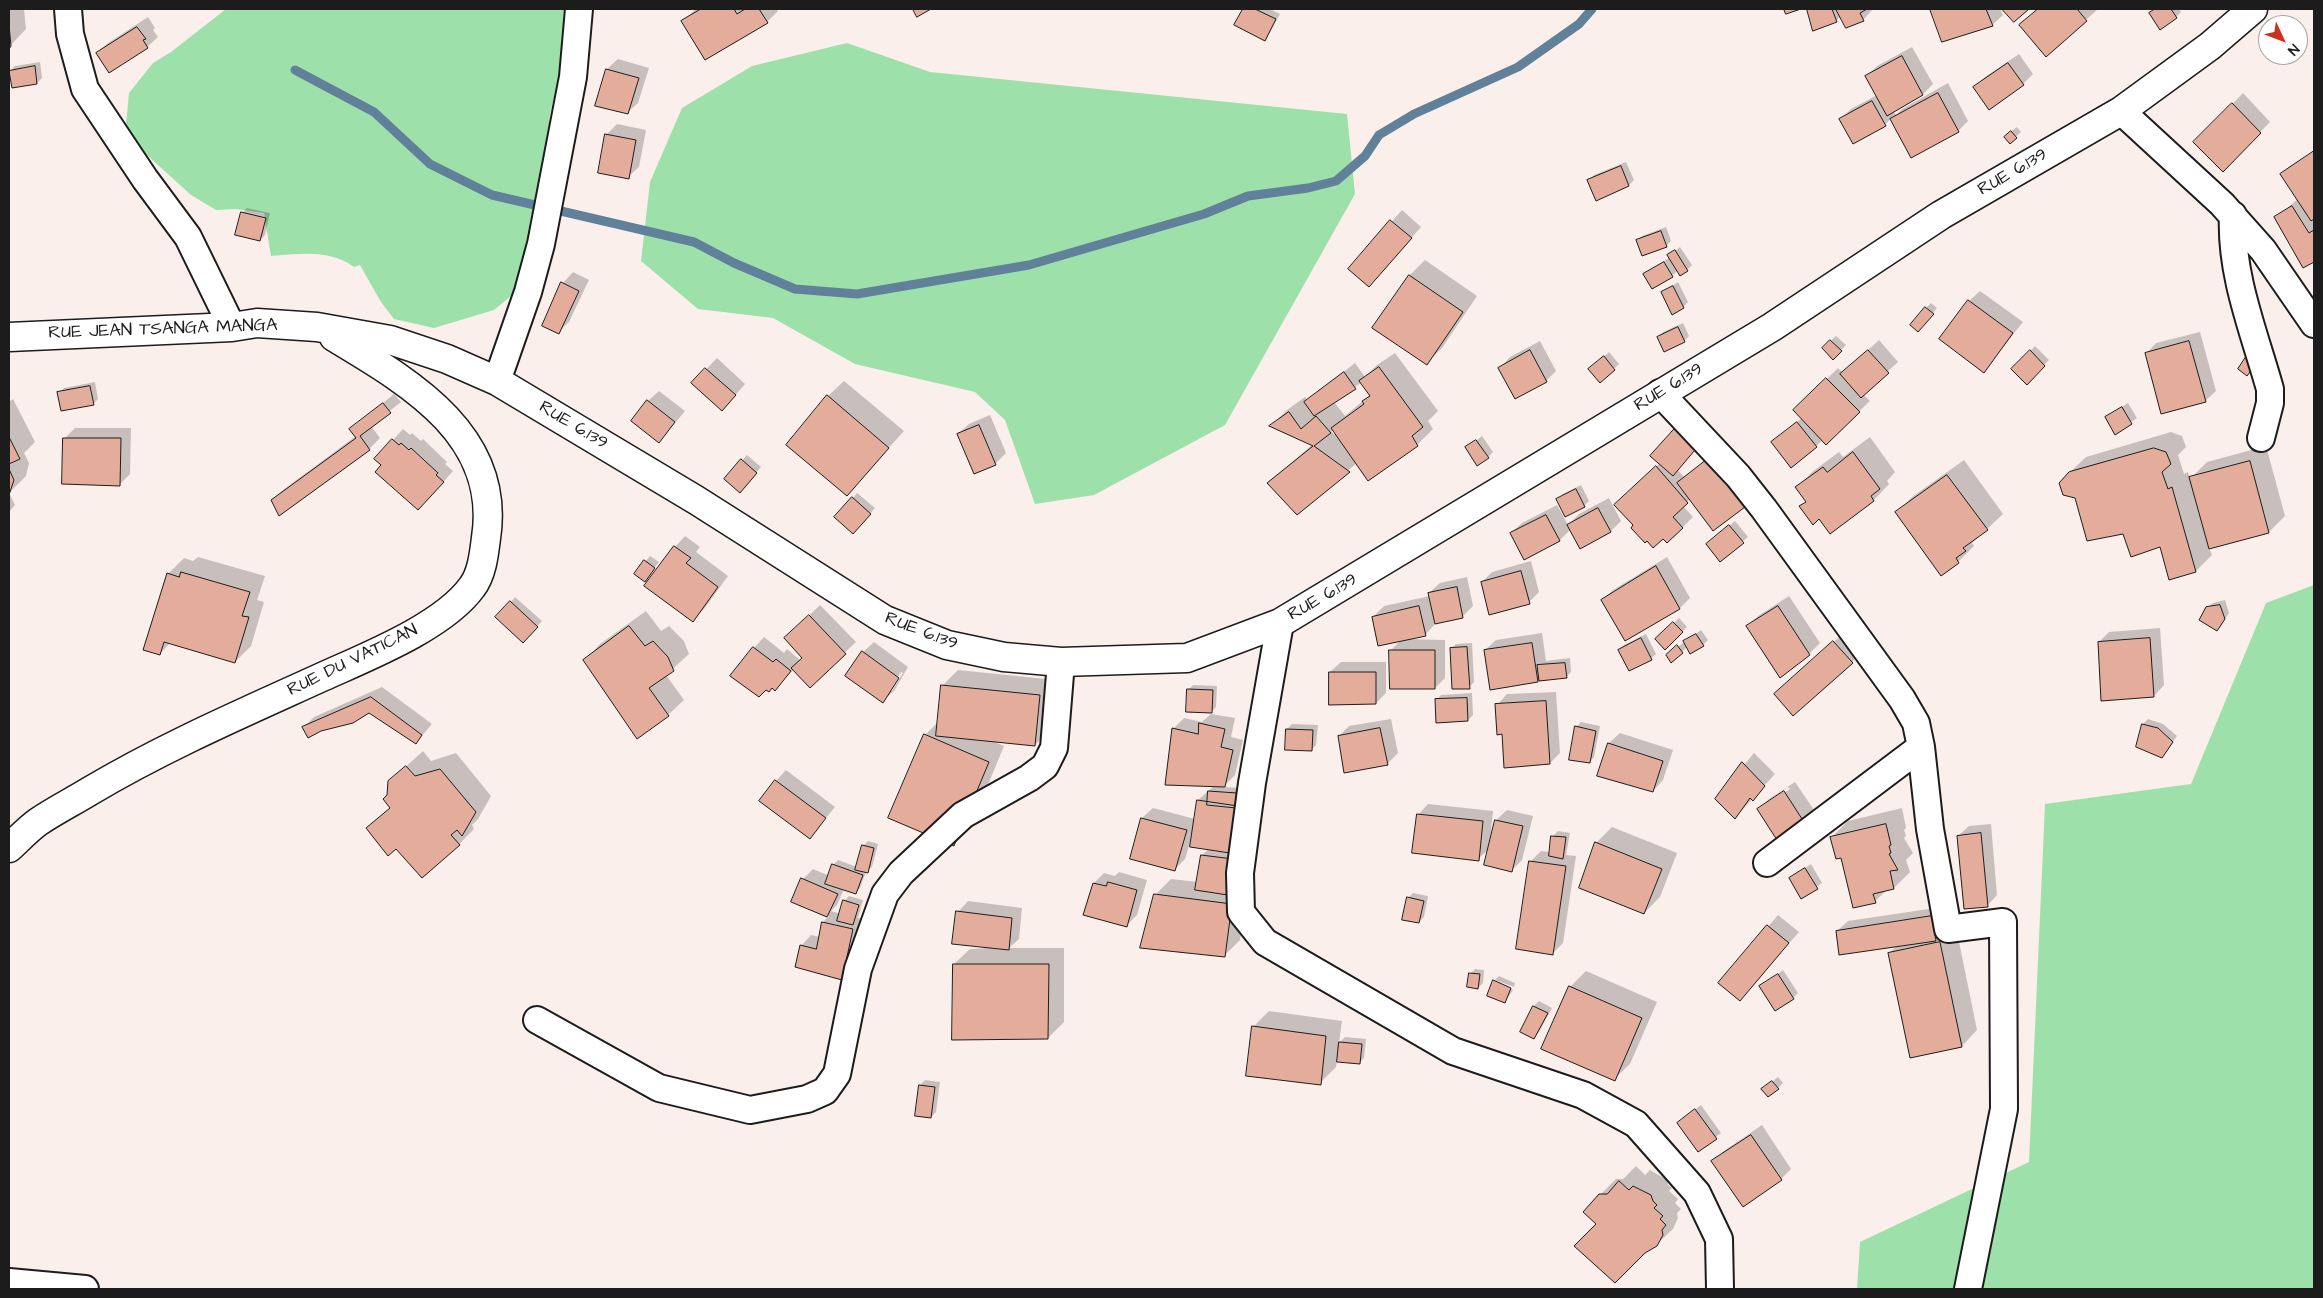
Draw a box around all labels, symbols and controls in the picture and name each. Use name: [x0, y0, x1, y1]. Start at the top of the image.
north arrow: [2258, 15, 2308, 65]
text: N: [2283, 40, 2304, 60]
street label: RUE 6.139: [1975, 145, 2051, 201]
street label: RUE JEAN TSANGA MANGA: [48, 315, 278, 345]
street label: RUE 6.139: [1631, 359, 1707, 417]
street label: RUE 6.139: [535, 397, 611, 455]
street label: RUE 6.139: [1285, 570, 1361, 626]
street label: RUE 6.139: [882, 608, 960, 656]
street label: RUE DU VATICAN: [284, 620, 422, 702]

